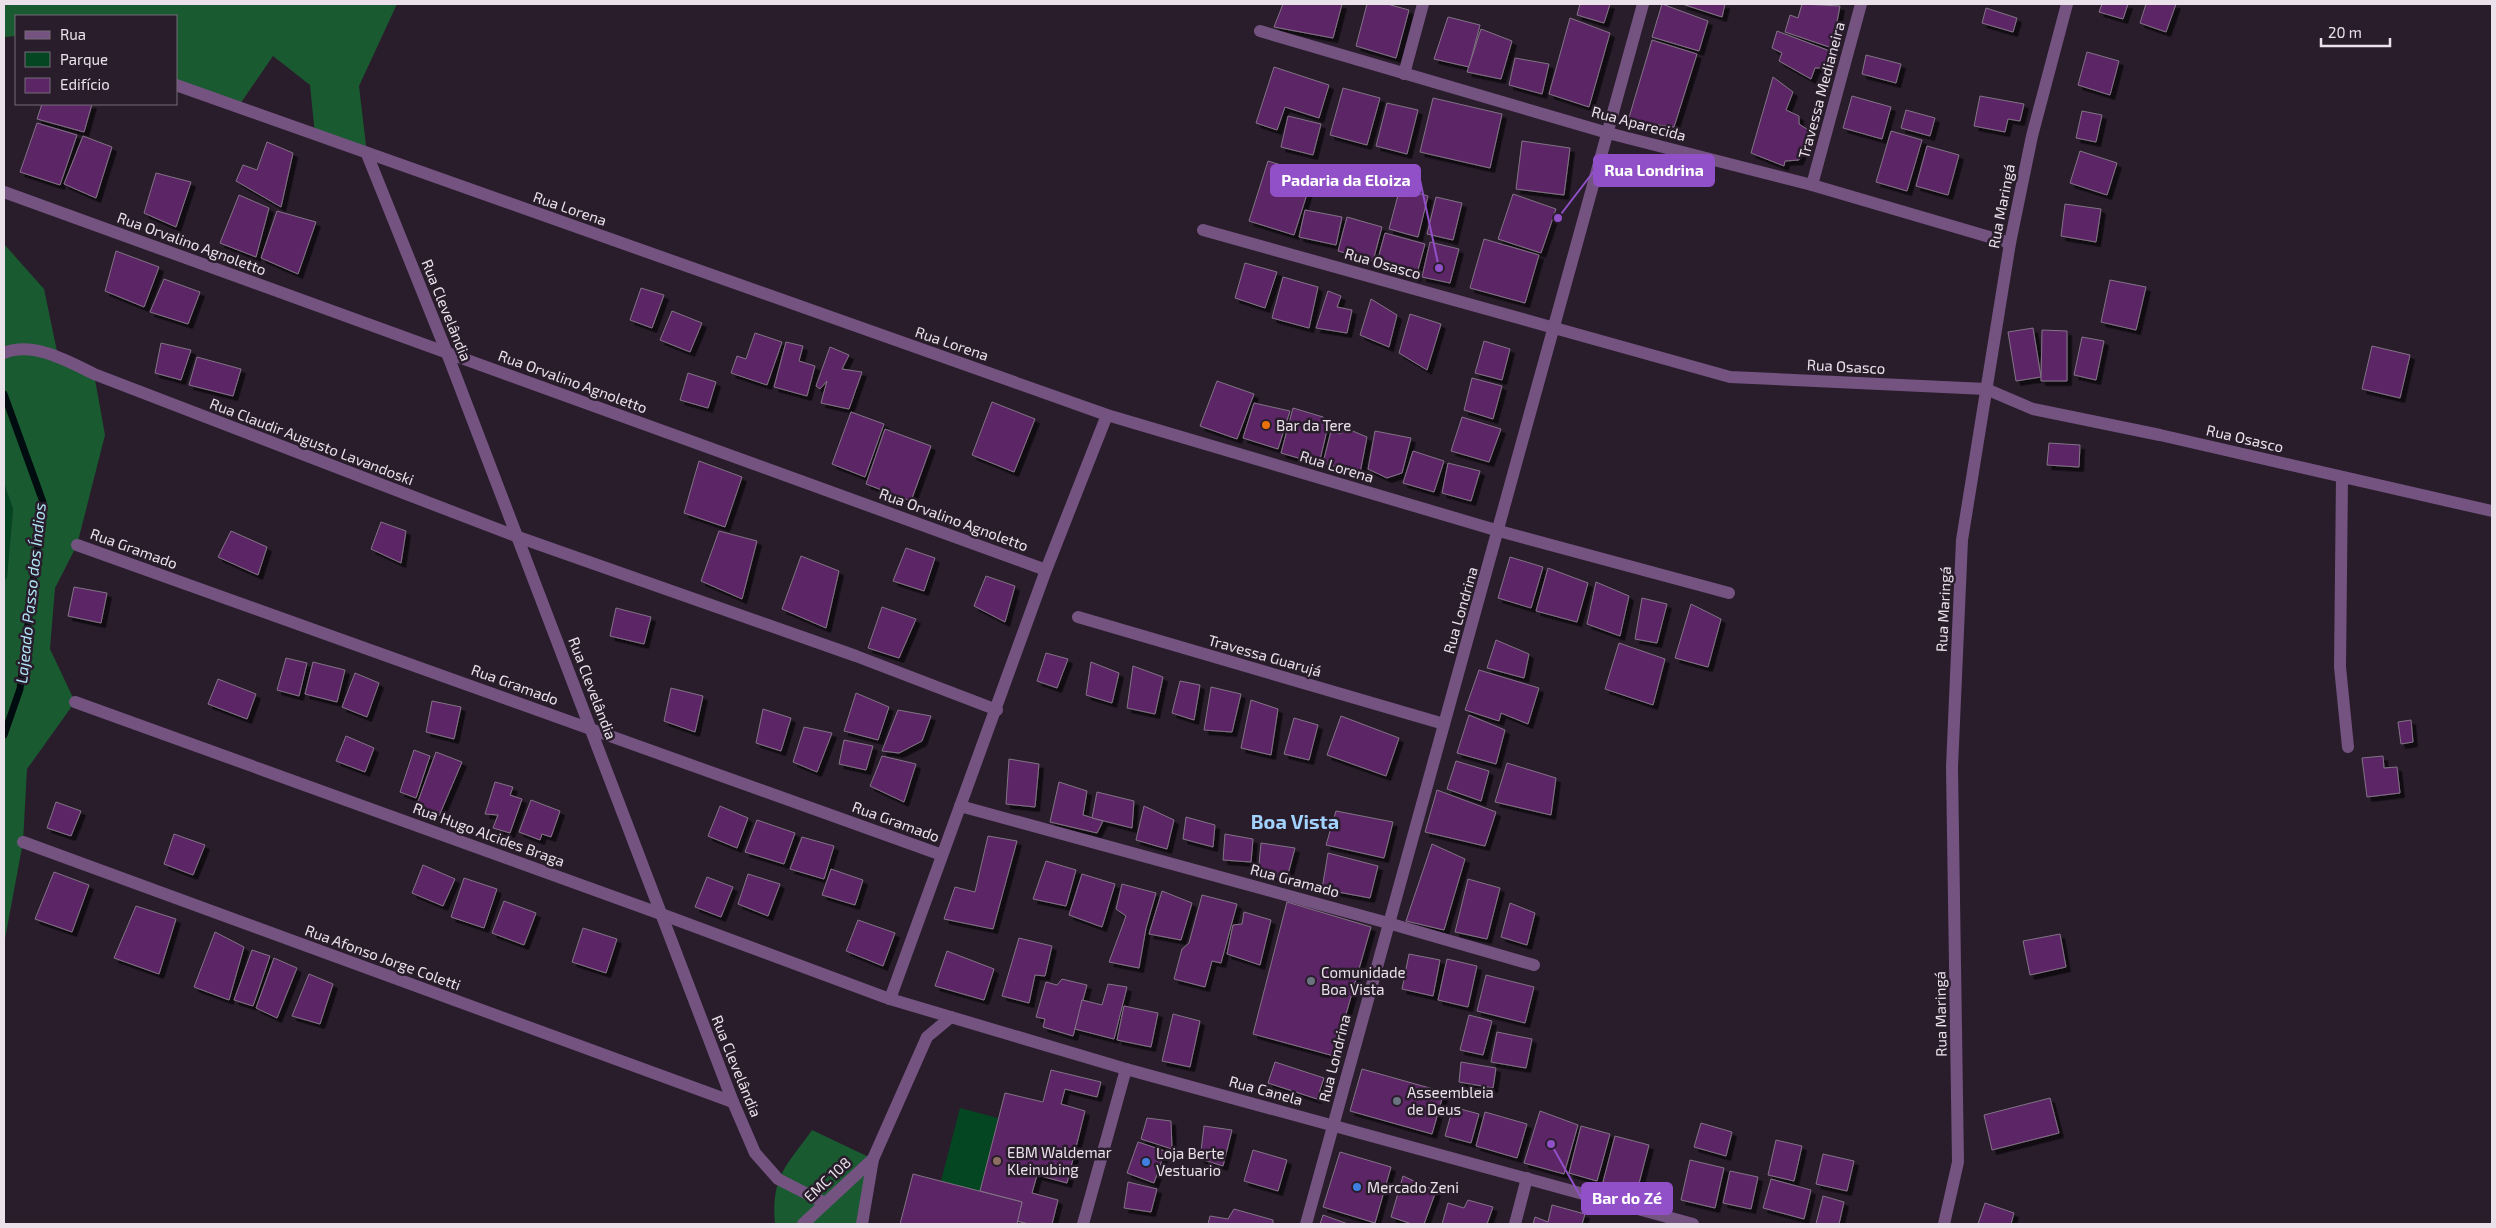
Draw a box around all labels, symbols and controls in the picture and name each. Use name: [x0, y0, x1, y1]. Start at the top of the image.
legend: [15, 15, 178, 105]
scale bar: [2321, 15, 2390, 47]
street label: Travessa Medianeira: [1794, 20, 1848, 160]
text: 20 m: [2328, 23, 2362, 41]
text: Rua: [60, 25, 86, 43]
text: Parque: [60, 50, 108, 68]
text: Edifício: [60, 75, 110, 93]
street label: Rua Aparecida: [1590, 102, 1688, 144]
callout: Rua Londrina: [1594, 155, 1714, 186]
text: Rua Londrina: [1604, 160, 1704, 179]
street label: Rua Maringá: [1984, 162, 2018, 250]
callout: Padaria da Eloiza: [1271, 165, 1420, 196]
text: Padaria da Eloiza: [1281, 170, 1411, 189]
street label: Rua Lorena: [531, 187, 609, 229]
street label: Rua Orvalino Agnoletto: [115, 208, 269, 278]
street label: Rua Osasco: [1343, 244, 1423, 282]
street label: Rua Clevelândia: [418, 256, 476, 364]
street label: Rua Lorena: [913, 322, 991, 364]
street label: Rua Orvalino Agnoletto: [496, 346, 650, 416]
street label: Rua Osasco: [1806, 355, 1886, 377]
street label: Rua Claudir Augusto Lavandoski: [207, 394, 417, 488]
place label: Bar da Tere: [1276, 416, 1351, 434]
marker: Bar da Tere: [1260, 419, 1272, 431]
street label: Rua Osasco: [2205, 420, 2285, 456]
street label: Rua Lorena: [1298, 446, 1376, 486]
street label: Rua Orvalino Agnoletto: [877, 484, 1031, 554]
water label: Lajeado Passo dos Índios: [11, 502, 50, 684]
street label: Rua Gramado: [88, 524, 180, 572]
street label: Rua Londrina: [1439, 564, 1481, 656]
street label: Rua Maringá: [1932, 566, 1954, 652]
street label: Travessa Guarujá: [1206, 630, 1324, 681]
street label: Rua Clevelândia: [565, 634, 621, 742]
street label: Rua Gramado: [469, 660, 561, 708]
street label: Rua Gramado: [850, 797, 942, 845]
street label: Rua Hugo Alcides Braga: [411, 798, 567, 870]
district label: Boa Vista: [1251, 809, 1339, 833]
street label: Rua Gramado: [1248, 859, 1342, 901]
street label: Rua Afonso Jorge Coletti: [303, 920, 463, 994]
place label: Comunidade Boa Vista: [1321, 963, 1406, 998]
street label: Rua Maringá: [1930, 971, 1950, 1057]
marker: Comunidade Boa Vista: [1305, 975, 1317, 987]
street label: Rua Clevelândia: [708, 1012, 766, 1120]
street label: Rua Londrina: [1314, 1012, 1354, 1104]
street label: Rua Canela: [1227, 1072, 1305, 1108]
place label: Asseembleia de Deus: [1407, 1083, 1494, 1118]
marker: Asseembleia de Deus: [1391, 1095, 1403, 1107]
place label: EBM Waldemar Kleinubing: [1007, 1143, 1112, 1178]
place label: Loja Berte Vestuario: [1156, 1144, 1225, 1179]
street label: EMC 108: [800, 1153, 854, 1205]
marker: EBM Waldemar Kleinubing: [991, 1155, 1003, 1167]
marker: Loja Berte Vestuario: [1140, 1156, 1152, 1168]
place label: Mercado Zeni: [1367, 1178, 1459, 1196]
marker: Mercado Zeni: [1351, 1181, 1363, 1193]
callout: Bar do Zé: [1582, 1183, 1672, 1214]
text: Bar do Zé: [1592, 1188, 1662, 1207]

